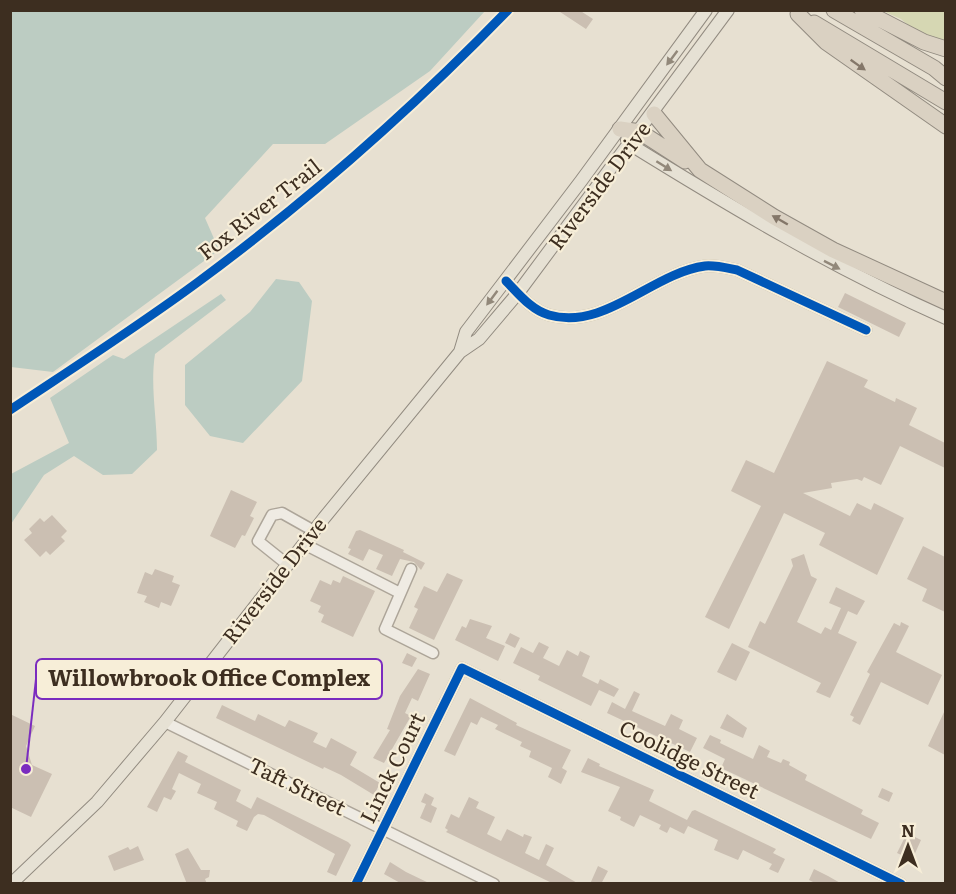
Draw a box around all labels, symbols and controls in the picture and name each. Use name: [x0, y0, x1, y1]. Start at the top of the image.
one-way arrow: [667, 51, 679, 66]
one-way arrow: [850, 59, 866, 71]
street label: Riverside Drive: [539, 114, 657, 255]
street label: Fox River Trail: [190, 150, 327, 266]
one-way arrow: [656, 160, 672, 171]
one-way arrow: [771, 215, 788, 225]
one-way arrow: [824, 260, 841, 269]
one-way arrow: [487, 291, 499, 306]
street label: Riverside Drive: [214, 509, 333, 649]
callout: Willowbrook Office Complex: [36, 659, 382, 699]
text: Willowbrook Office Complex: [48, 660, 371, 693]
street label: Linck Court: [351, 706, 431, 828]
street label: Coolidge Street: [615, 710, 766, 805]
street label: Taft Street: [244, 748, 353, 822]
north arrow: [878, 816, 938, 876]
text: N: [901, 818, 915, 842]

